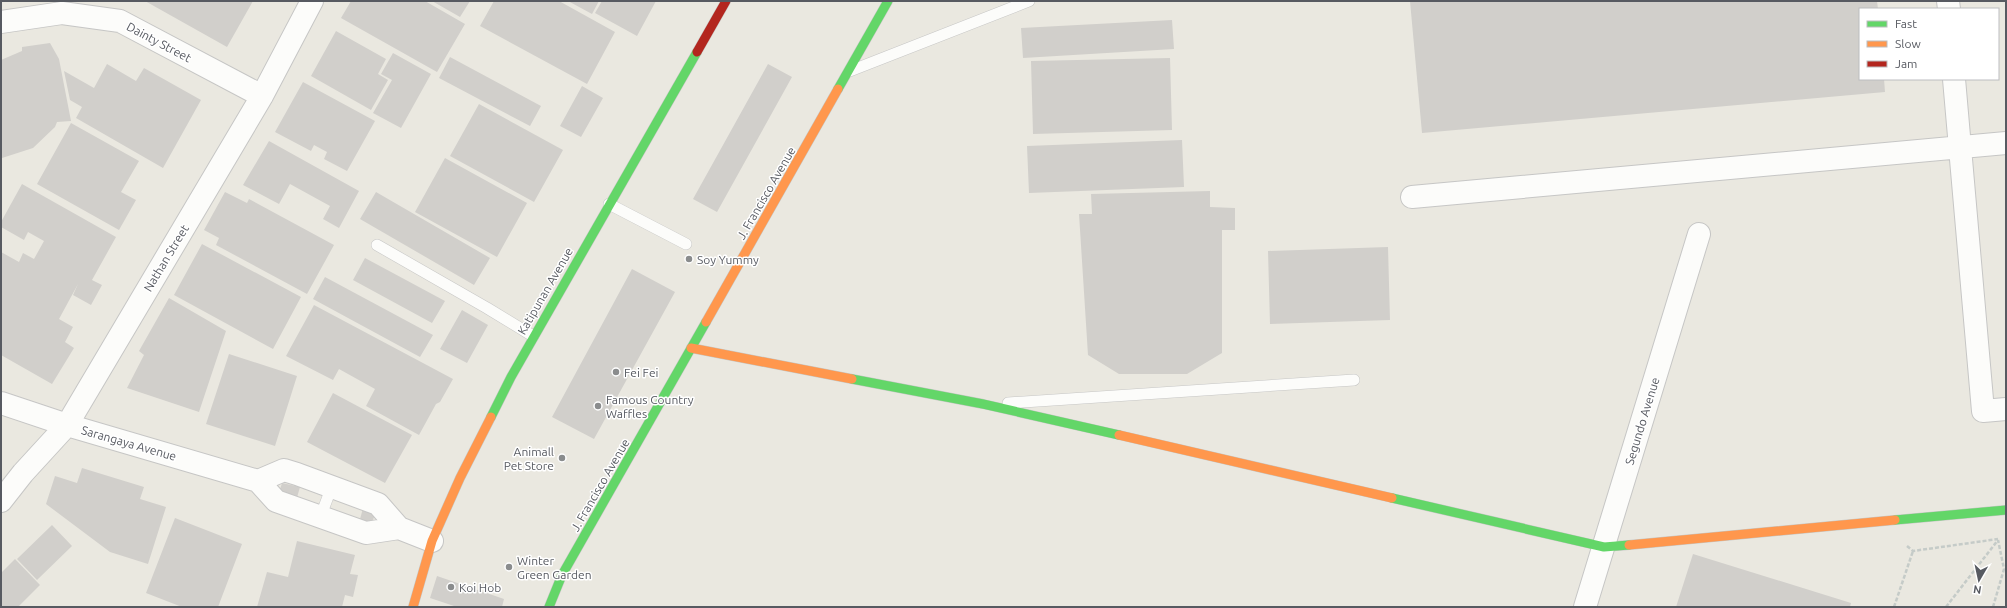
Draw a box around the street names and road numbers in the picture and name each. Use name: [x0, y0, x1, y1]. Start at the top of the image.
street label: Dainty Street: [125, 20, 194, 65]
street label: J. Francisco Avenue: [734, 144, 798, 242]
street label: Nathan Street: [141, 222, 191, 294]
street label: Katipunan Avenue: [515, 245, 575, 337]
street label: Segundo Avenue: [1623, 376, 1661, 466]
street label: Sarangaya Avenue: [80, 423, 178, 463]
street label: J. Francisco Avenue: [568, 436, 632, 534]

